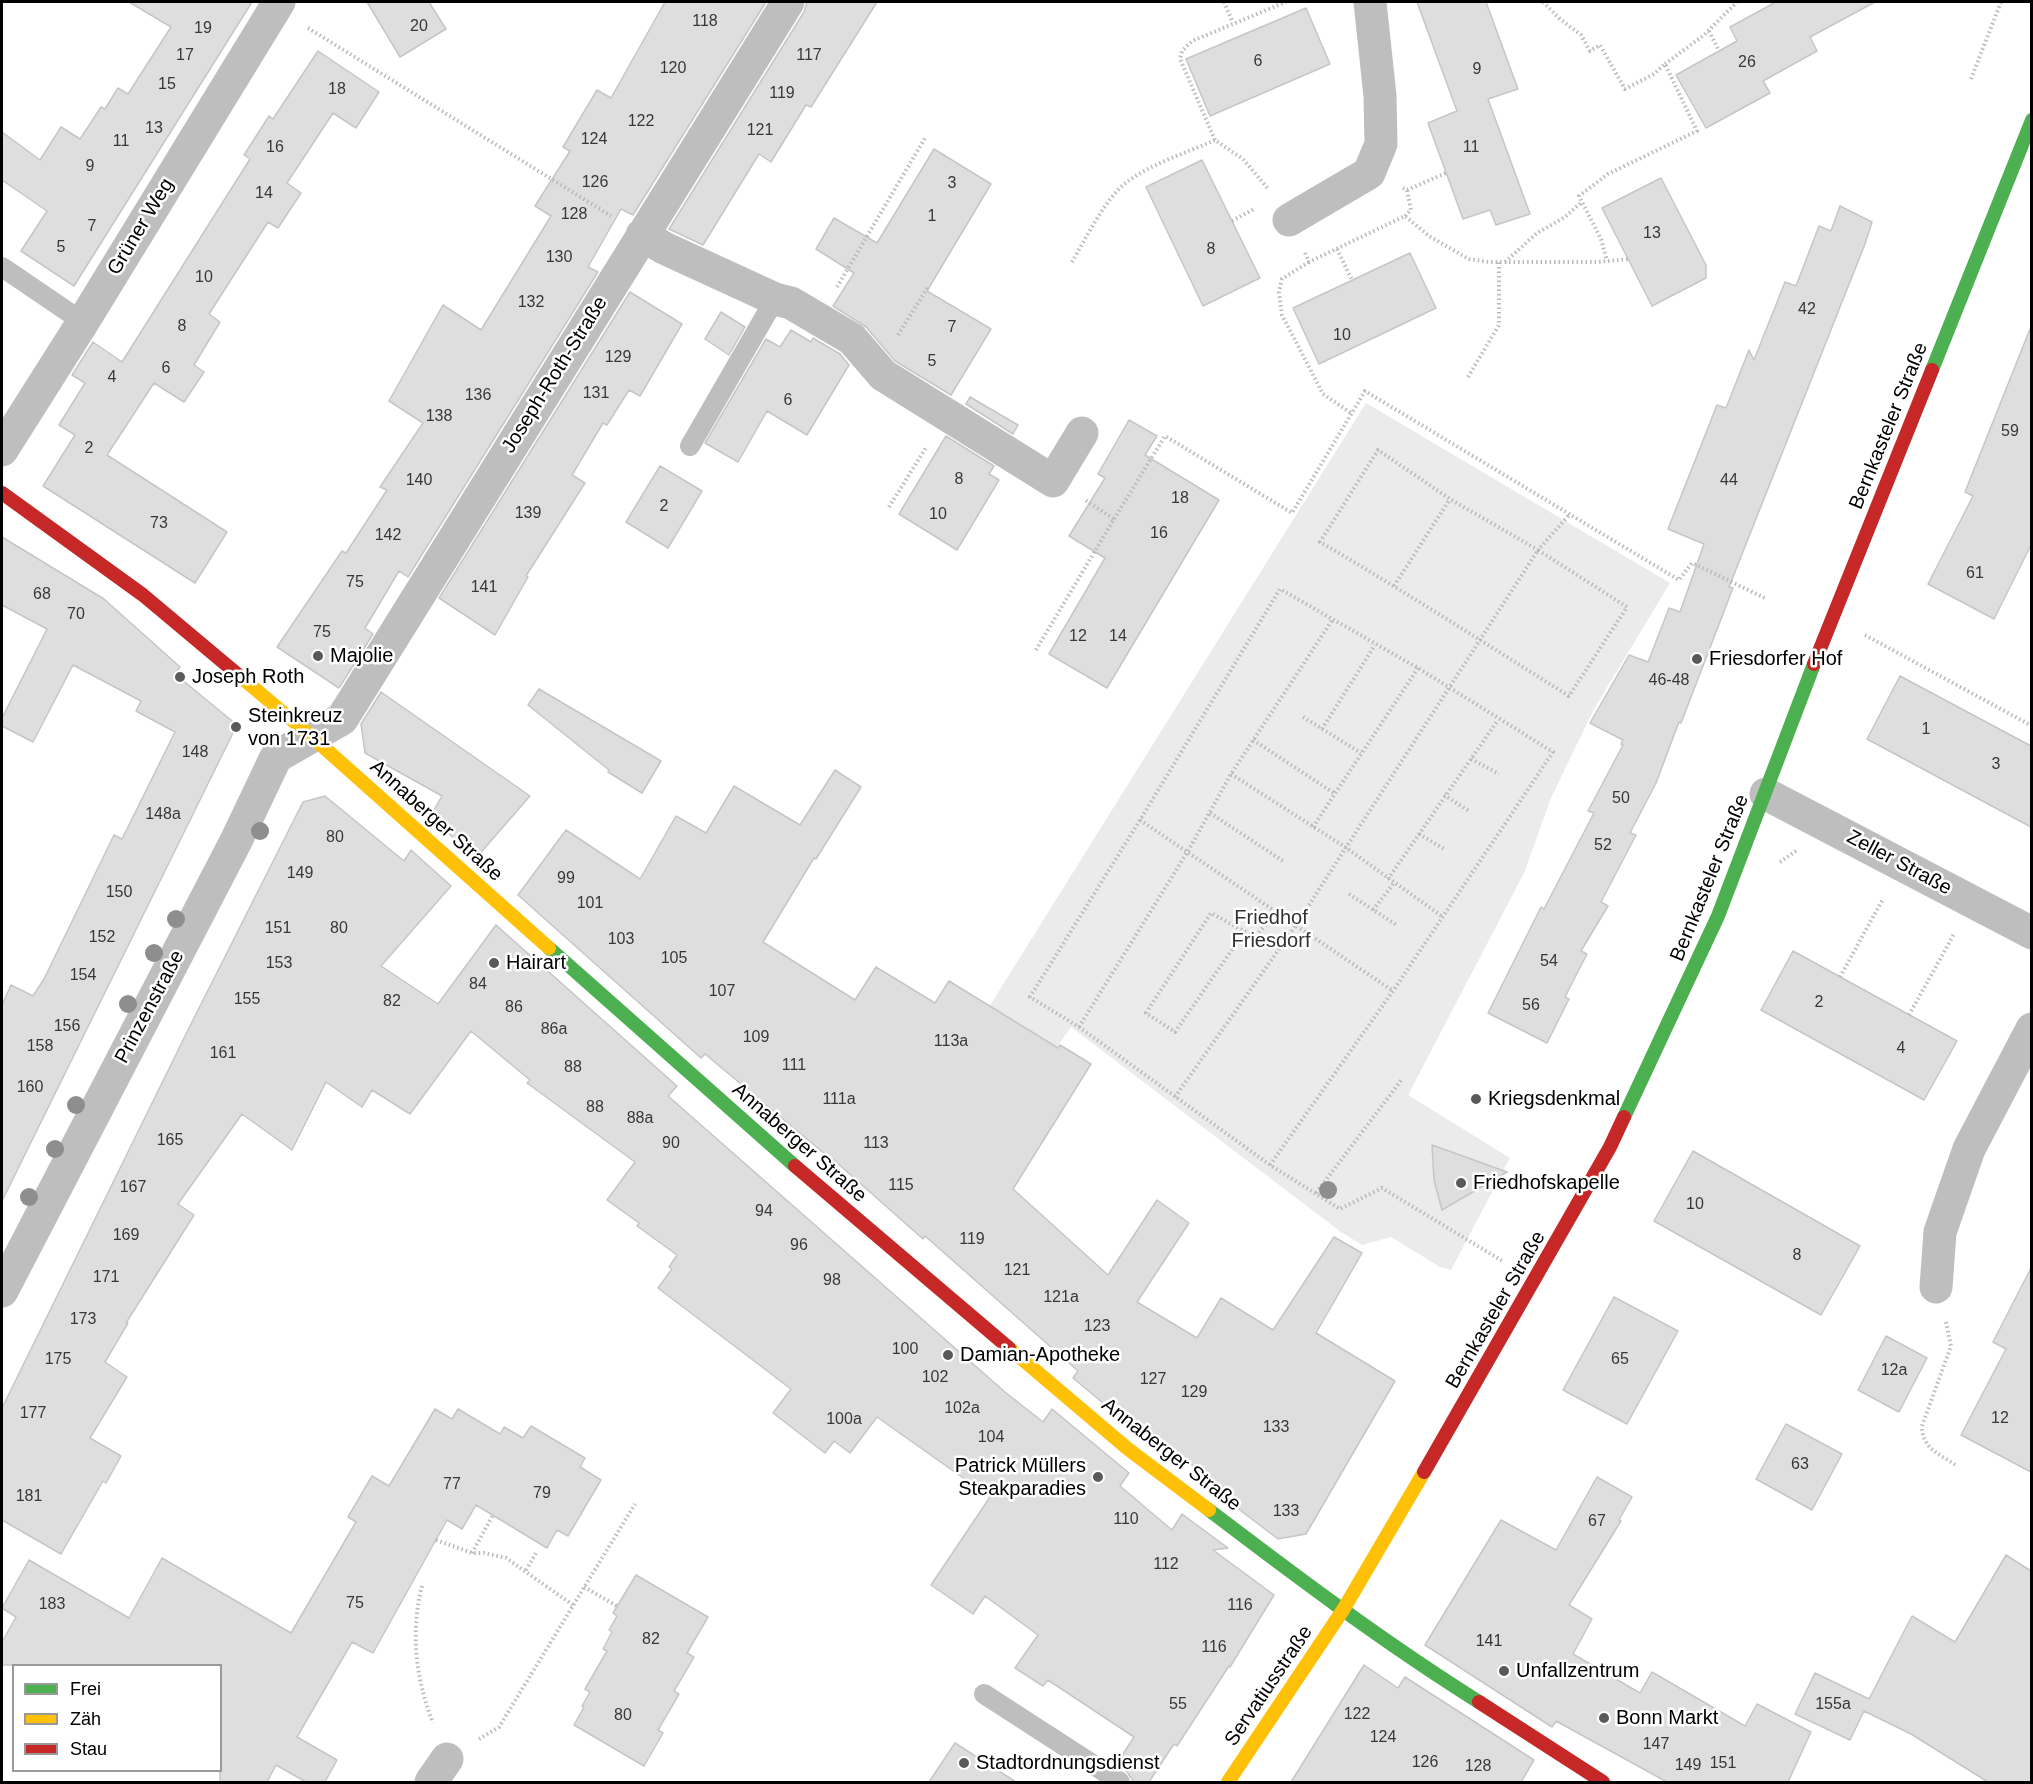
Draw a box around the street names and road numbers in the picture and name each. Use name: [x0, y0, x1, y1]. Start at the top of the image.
street label: Grüner Weg: [103, 174, 179, 280]
street label: Joseph-Roth-Straße: [497, 292, 613, 458]
street label: Bernkasteler Straße: [1845, 339, 1933, 513]
street label: Annaberger Straße: [365, 755, 507, 887]
street label: Bernkasteler Straße: [1666, 791, 1754, 965]
street label: Zeller Straße: [1842, 825, 1956, 901]
street label: Prinzenstraße: [110, 946, 190, 1068]
street label: Annaberger Straße: [727, 1078, 871, 1208]
street label: Bernkasteler Straße: [1441, 1227, 1551, 1393]
street label: Annaberger Straße: [1097, 1393, 1245, 1517]
street label: Servatiusstraße: [1220, 1621, 1318, 1751]

